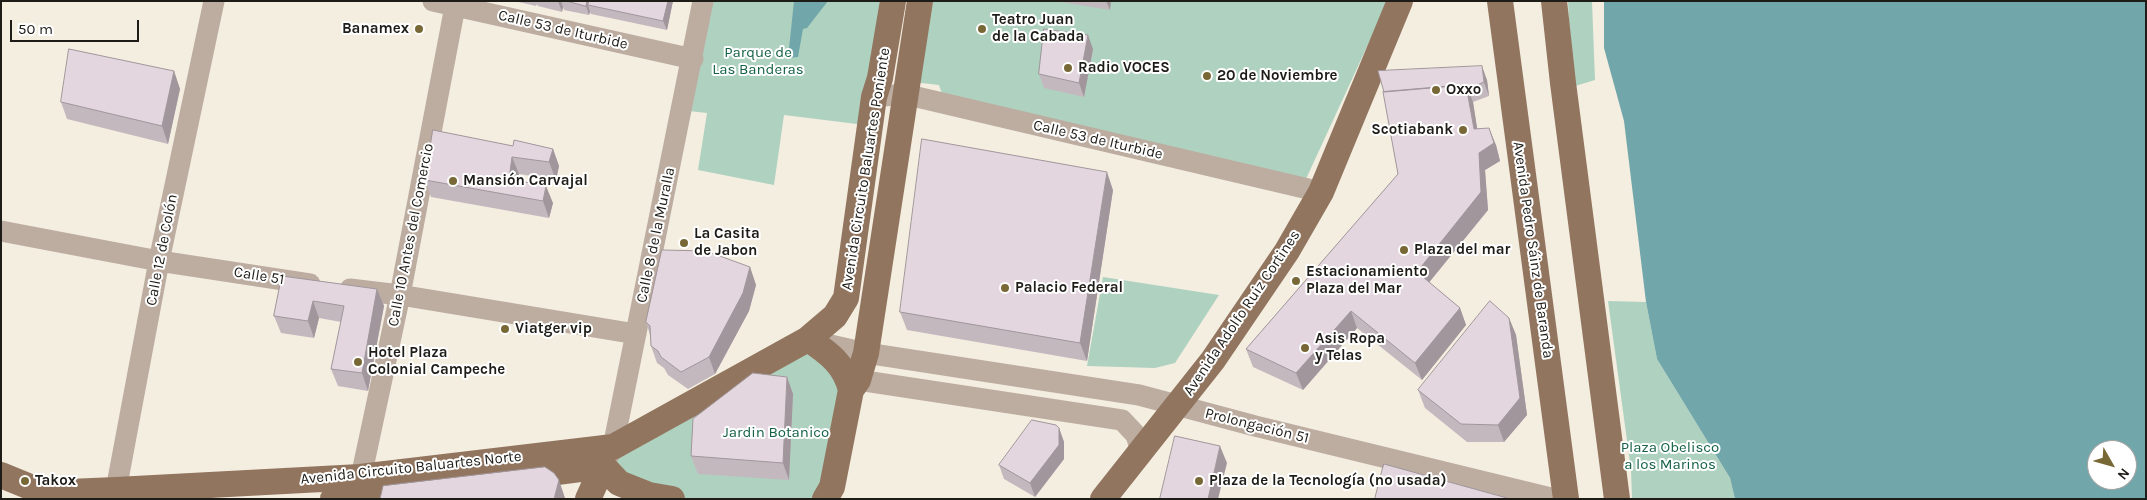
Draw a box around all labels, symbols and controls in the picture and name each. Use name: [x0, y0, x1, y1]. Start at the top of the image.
street label: Calle 53 de Iturbide: [496, 6, 630, 54]
scale bar: [12, 10, 141, 42]
place label: Teatro Juan de la Cabada: [992, 11, 1084, 46]
text: 50 m: [18, 20, 53, 38]
place label: Banamex: [342, 20, 409, 38]
marker: Banamex: [413, 23, 425, 35]
marker: Teatro Juan de la Cabada: [976, 23, 988, 35]
park label: Parque de Las Banderas: [712, 44, 804, 79]
street label: Avenida Circuito Baluartes Poniente: [838, 47, 894, 291]
place label: Radio VOCES: [1078, 59, 1170, 77]
marker: Radio VOCES: [1062, 62, 1074, 74]
place label: 20 de Noviembre: [1217, 67, 1337, 85]
marker: 20 de Noviembre: [1201, 70, 1213, 82]
place label: Oxxo: [1446, 81, 1481, 99]
marker: Oxxo: [1430, 84, 1442, 96]
street label: Calle 53 de Iturbide: [1031, 116, 1165, 164]
place label: Scotiabank: [1371, 121, 1453, 139]
marker: Scotiabank: [1457, 124, 1469, 136]
street label: Avenida Pedro Sáinz de Baranda: [1509, 140, 1557, 360]
street label: Calle 10 Antes del Comercio: [384, 142, 438, 328]
street label: Calle 8 de la Muralla: [633, 166, 679, 304]
place label: Mansión Carvajal: [463, 172, 588, 190]
marker: Mansión Carvajal: [447, 175, 459, 187]
street label: Calle 12 de Colón: [142, 193, 182, 307]
place label: La Casita de Jabon: [694, 225, 760, 260]
street label: Avenida Adolfo Ruiz Cortines: [1180, 227, 1304, 399]
marker: La Casita de Jabon: [678, 237, 690, 249]
place label: Plaza del mar: [1414, 241, 1510, 259]
marker: Plaza del mar: [1398, 244, 1410, 256]
street label: Calle 51: [233, 263, 285, 289]
place label: Estacionamiento Plaza del Mar: [1306, 263, 1428, 298]
marker: Estacionamiento Plaza del Mar: [1290, 275, 1302, 287]
place label: Palacio Federal: [1015, 279, 1123, 297]
marker: Palacio Federal: [999, 282, 1011, 294]
place label: Viatger vip: [515, 320, 592, 338]
marker: Viatger vip: [499, 323, 511, 335]
place label: Asis Ropa y Telas: [1315, 330, 1385, 365]
marker: Asis Ropa y Telas: [1299, 342, 1311, 354]
place label: Hotel Plaza Colonial Campeche: [368, 344, 505, 379]
marker: Hotel Plaza Colonial Campeche: [352, 356, 364, 368]
street label: Prolongación 51: [1203, 404, 1311, 448]
park label: Jardin Botanico: [723, 424, 829, 442]
park label: Plaza Obelisco a los Marinos: [1621, 439, 1719, 474]
north arrow: [2087, 440, 2137, 490]
street label: Avenida Circuito Baluartes Norte: [300, 447, 522, 489]
text: N: [2114, 465, 2133, 483]
place label: Takox: [35, 472, 76, 490]
place label: Plaza de la Tecnología (no usada): [1209, 472, 1447, 490]
marker: Takox: [19, 475, 31, 487]
marker: Plaza de la Tecnología (no usada): [1193, 475, 1205, 487]

